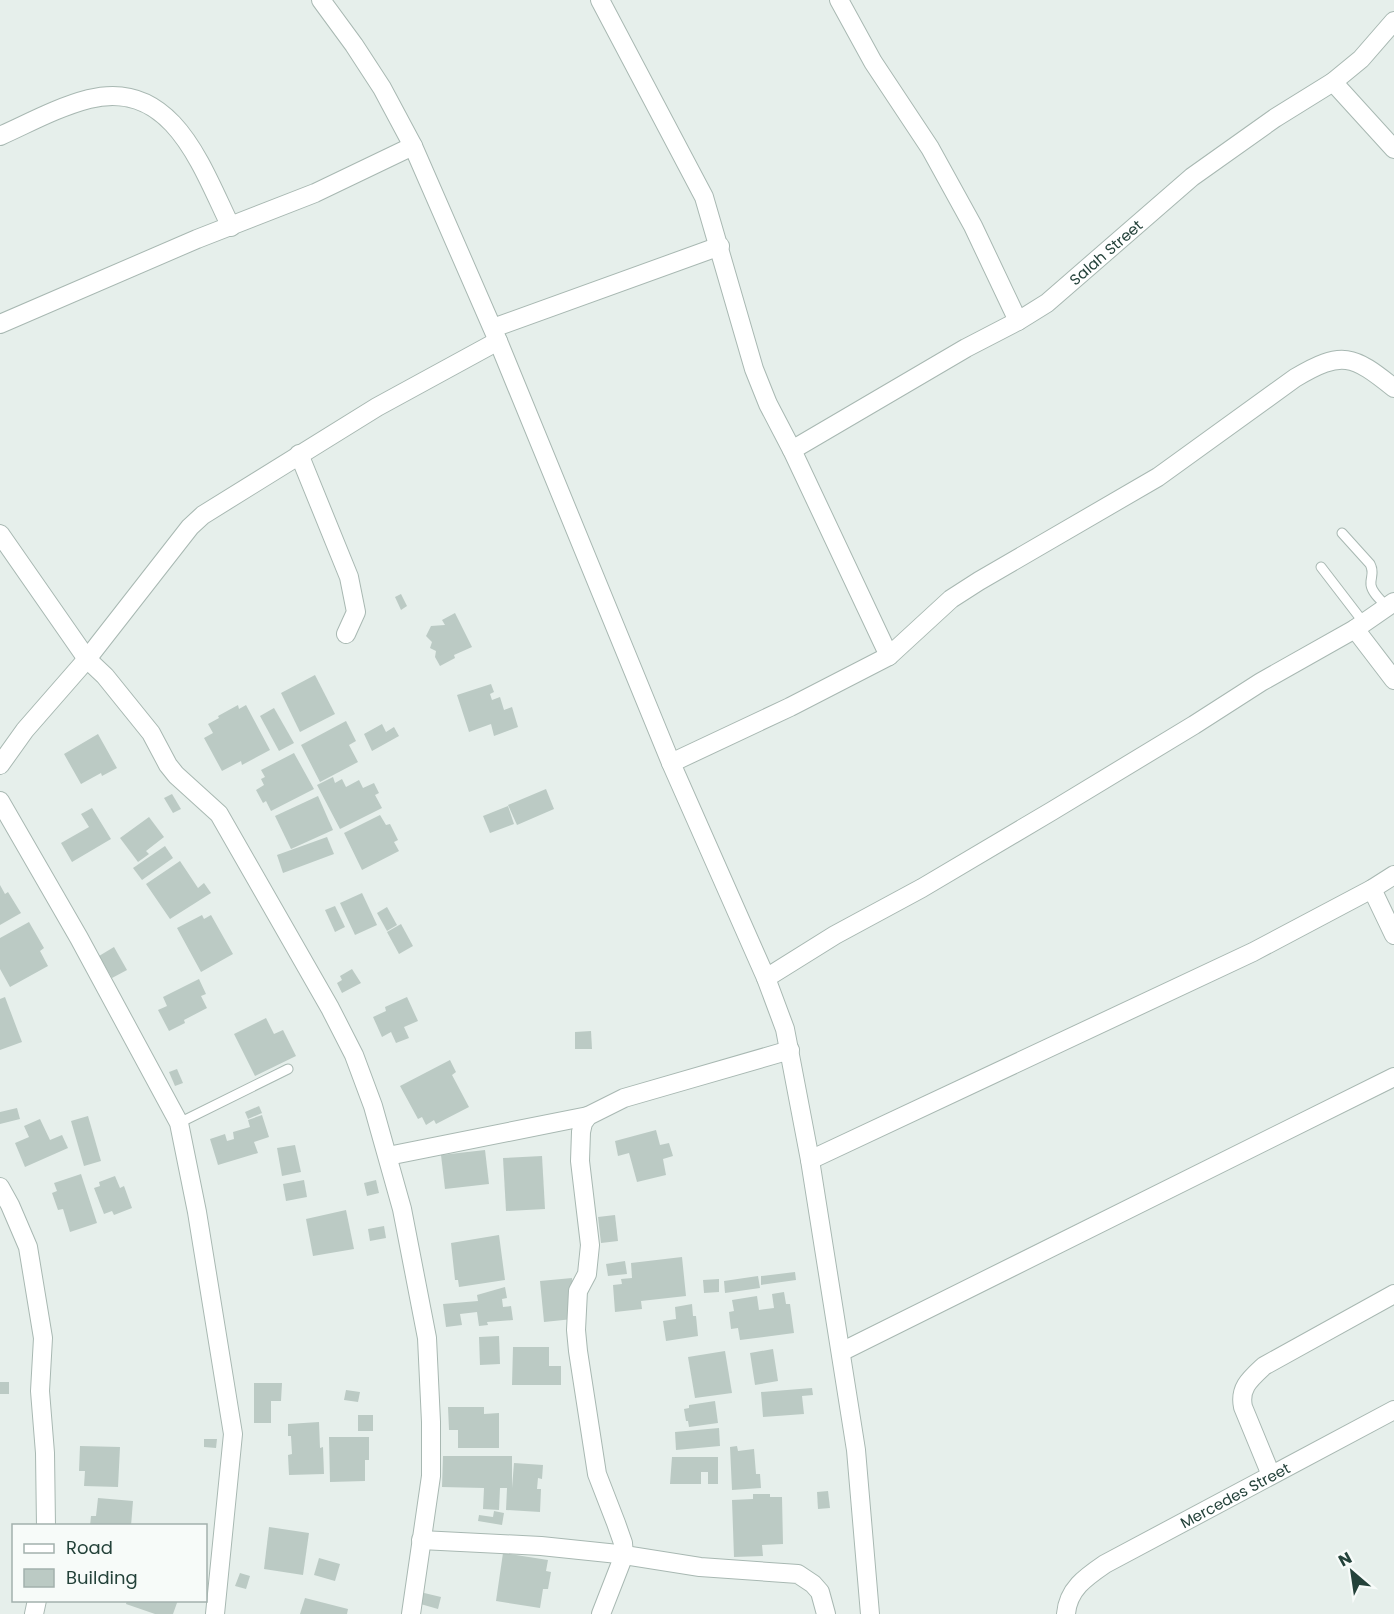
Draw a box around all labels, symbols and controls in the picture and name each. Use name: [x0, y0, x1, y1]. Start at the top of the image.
street label: Salah Street: [1065, 215, 1147, 290]
street label: Mercedes Street: [1176, 1457, 1293, 1533]
legend: [12, 1524, 207, 1602]
text: Road: [66, 1535, 113, 1560]
north arrow: [1322, 1542, 1382, 1602]
text: N: [1334, 1546, 1356, 1572]
text: Building: [66, 1565, 138, 1590]

